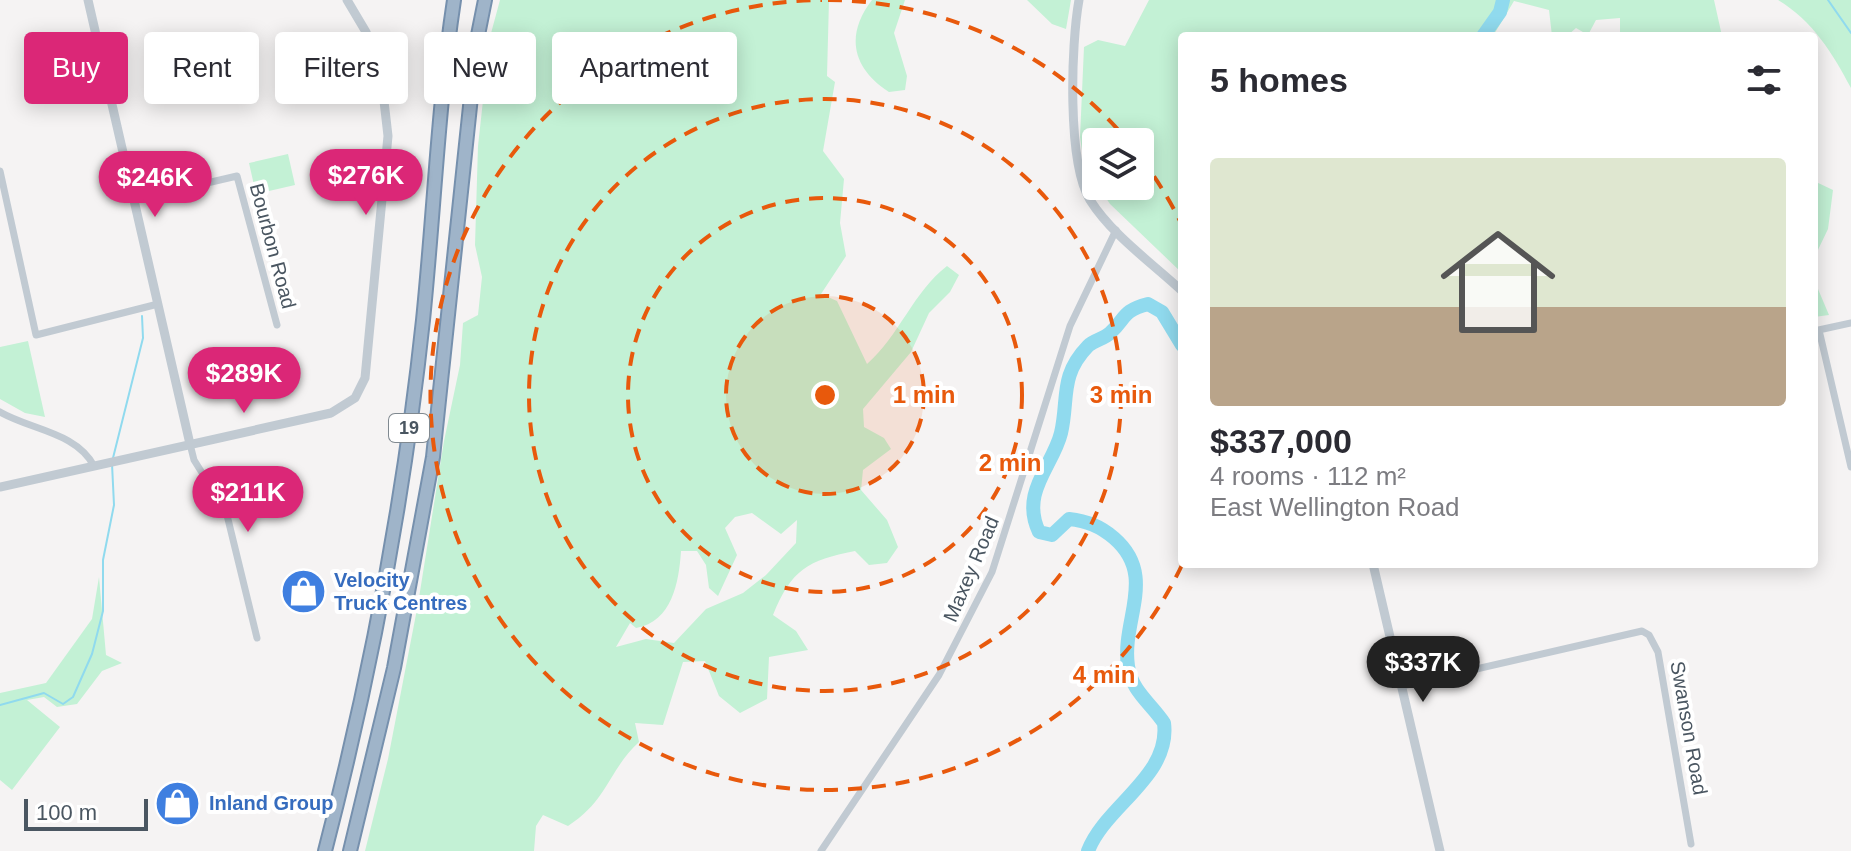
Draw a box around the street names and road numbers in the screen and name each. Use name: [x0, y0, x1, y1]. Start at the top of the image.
street label: Bourbon Road: [246, 181, 300, 311]
road number: 19: [389, 414, 429, 442]
street label: Maxey Road: [939, 513, 1003, 625]
street label: Swanson Road: [1666, 659, 1712, 797]

